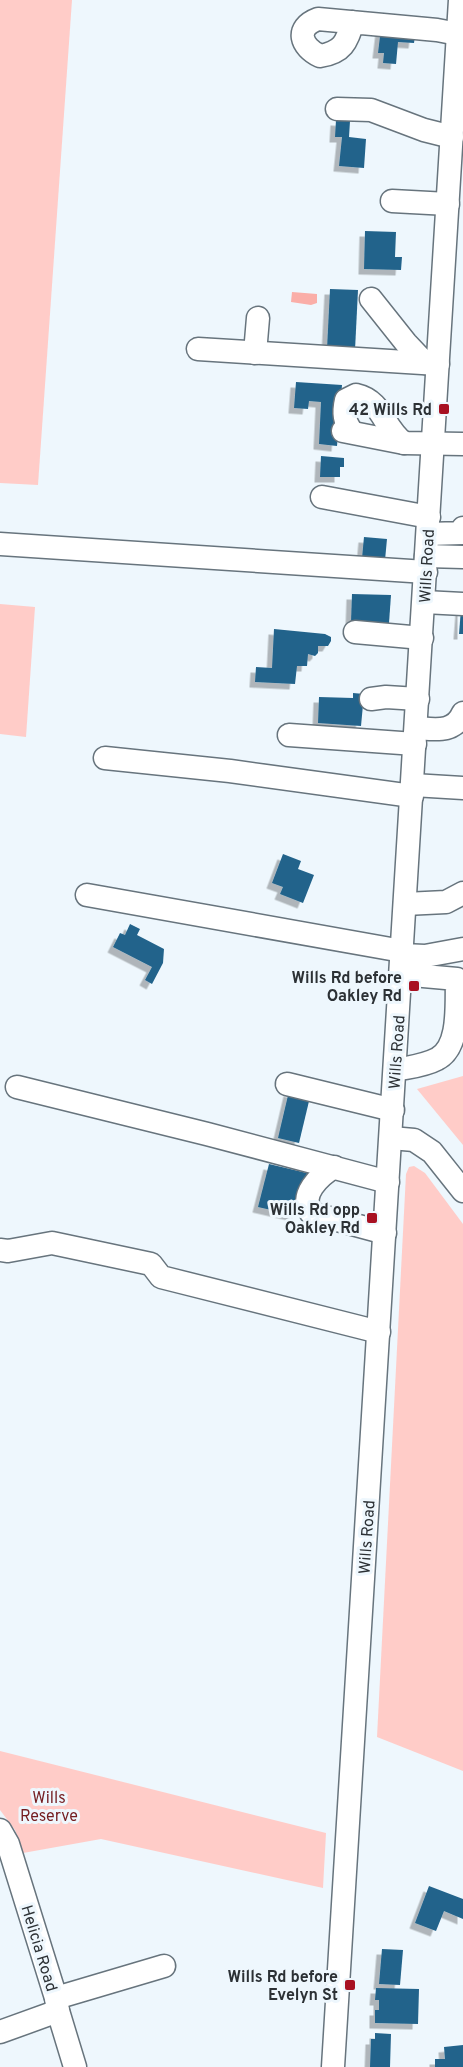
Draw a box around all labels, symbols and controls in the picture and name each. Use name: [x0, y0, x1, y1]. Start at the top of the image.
place label: 42 Wills Rd: [349, 401, 432, 421]
marker: 42 Wills Rd: [437, 402, 451, 416]
street label: Wills Road: [416, 529, 440, 604]
place label: Wills Rd before Oakley Rd: [291, 969, 402, 1007]
marker: Wills Rd before Oakley Rd: [407, 979, 421, 993]
street label: Wills Road: [385, 1014, 411, 1090]
place label: Wills Rd opp Oakley Rd: [270, 1201, 360, 1239]
marker: Wills Rd opp Oakley Rd: [365, 1211, 379, 1225]
street label: Wills Road: [355, 1499, 381, 1575]
park label: Wills Reserve: [20, 1789, 78, 1827]
street label: Helicia Road: [15, 1903, 61, 1994]
place label: Wills Rd before Evelyn St: [227, 1968, 338, 2006]
marker: Wills Rd before Evelyn St: [343, 1978, 357, 1992]

